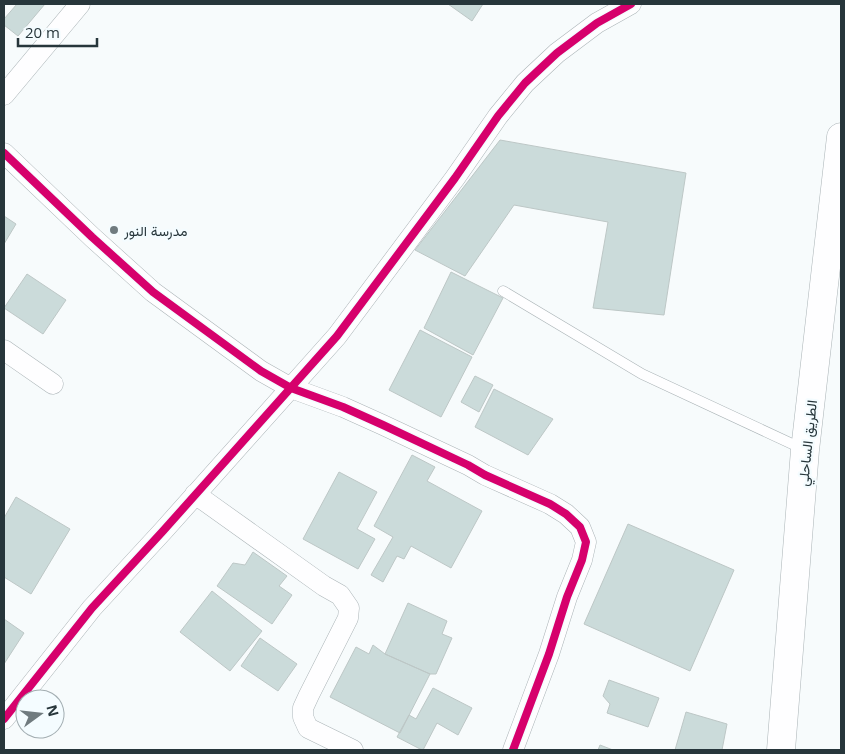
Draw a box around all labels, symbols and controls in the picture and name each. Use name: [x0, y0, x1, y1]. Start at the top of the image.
scale bar: [18, 15, 96, 47]
text: 20 m: [25, 22, 60, 42]
place label: مدرسة النور: [123, 221, 188, 240]
marker: مدرسة النور: [108, 224, 120, 236]
street label: الطريق الساحلي: [793, 399, 824, 487]
north arrow: [15, 689, 65, 739]
text: N: [42, 703, 64, 718]

